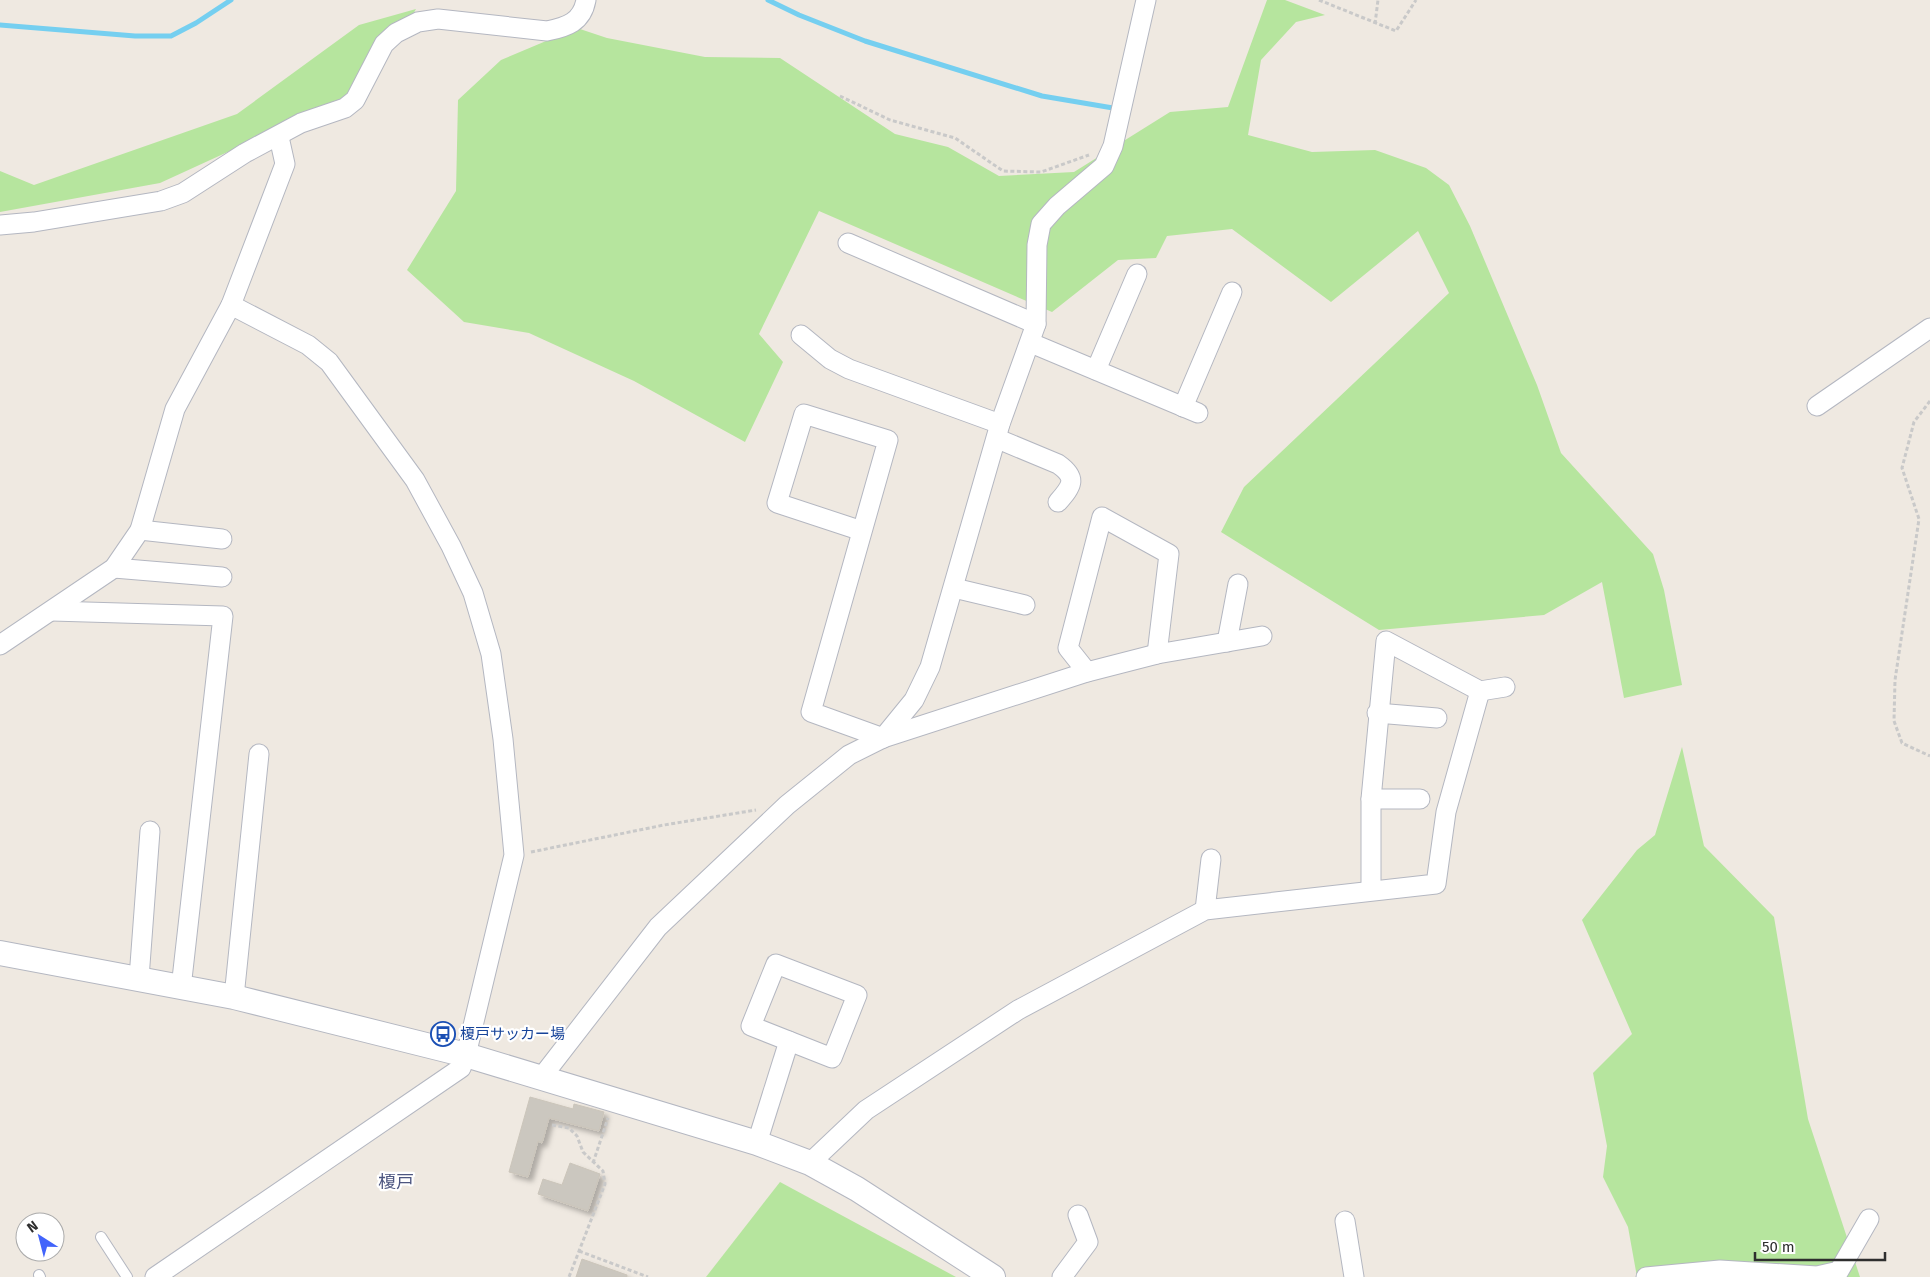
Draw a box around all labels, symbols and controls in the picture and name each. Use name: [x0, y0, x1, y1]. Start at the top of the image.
bus stop icon: 榎戸サッカー場: [430, 1021, 456, 1047]
place label: 榎戸サッカー場: [460, 1025, 565, 1043]
district label: 榎戸: [378, 1171, 414, 1193]
north arrow: [15, 1212, 65, 1262]
text: N: [24, 1217, 41, 1236]
scale bar: [1755, 1230, 1885, 1262]
text: 50 m: [1762, 1238, 1795, 1256]

